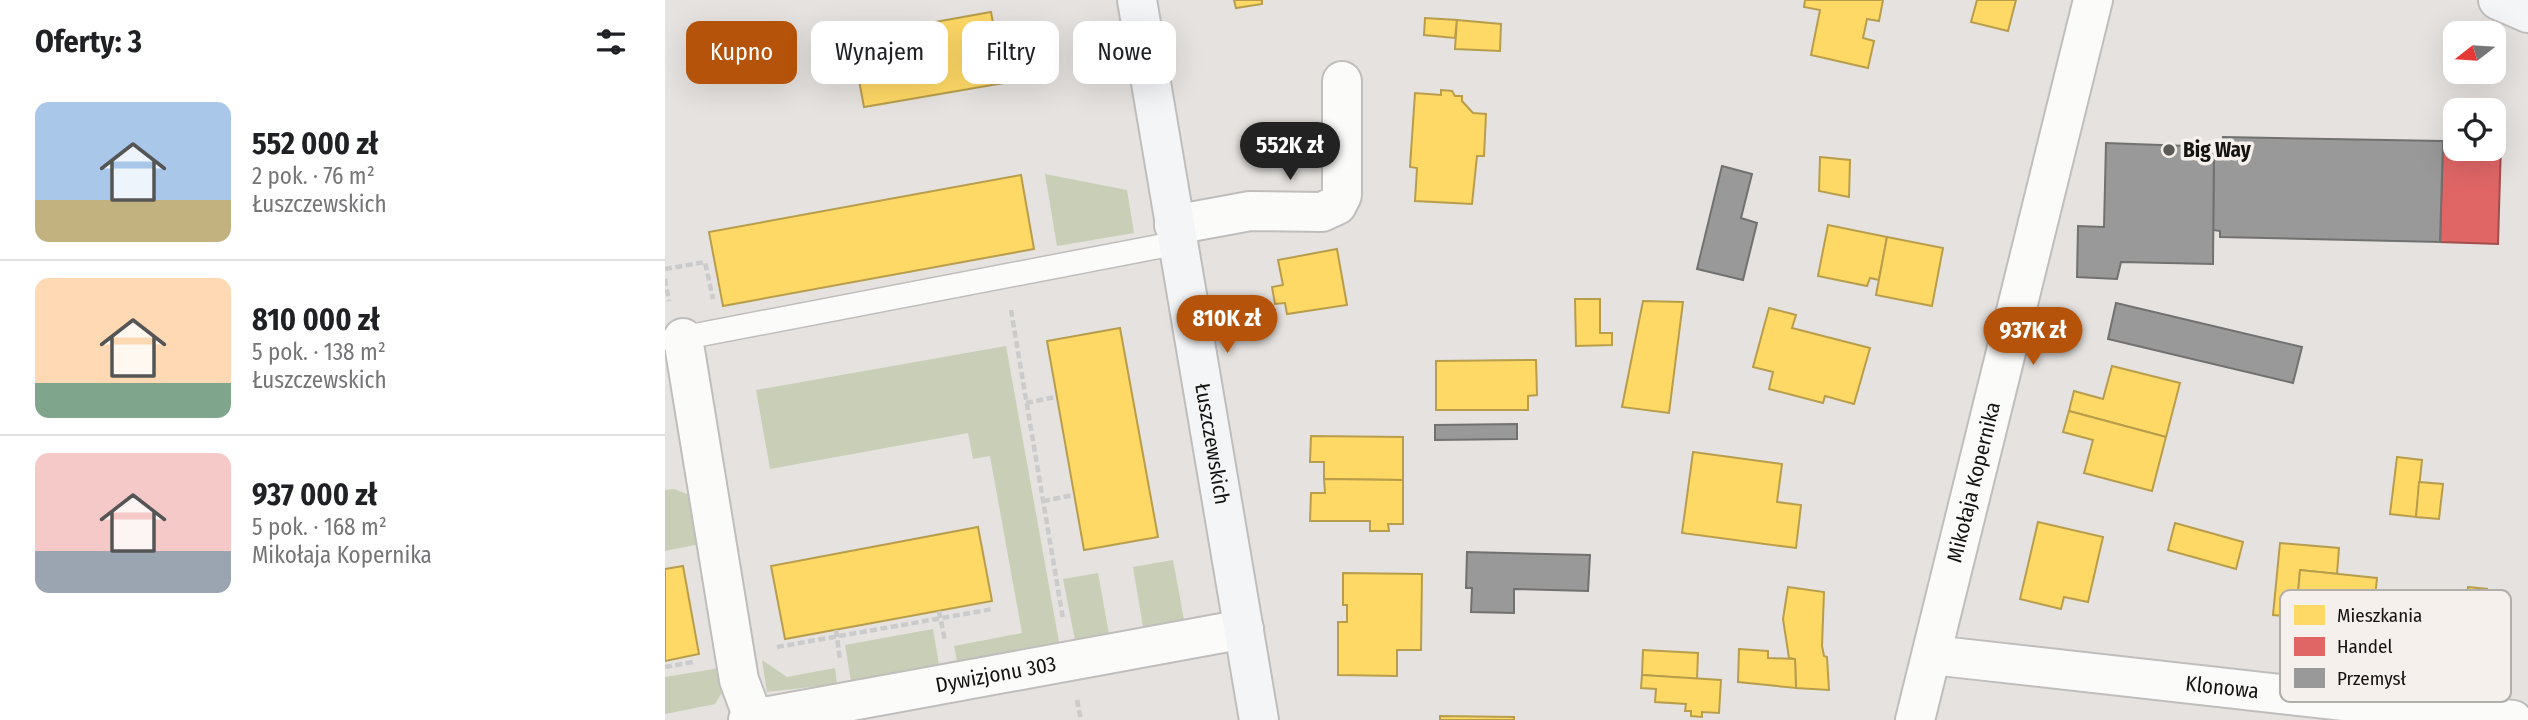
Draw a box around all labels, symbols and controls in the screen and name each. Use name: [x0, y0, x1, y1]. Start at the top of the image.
chip: Kupno: [686, 21, 797, 84]
chip: Wynajem: [811, 21, 948, 84]
chip: Filtry: [962, 21, 1059, 84]
chip: Nowe: [1073, 21, 1176, 84]
north arrow: [2443, 21, 2506, 84]
map controls: [2443, 21, 2506, 161]
icon: filters: [592, 23, 630, 61]
text: Oferty: 3: [35, 24, 142, 60]
button: locate: [2443, 98, 2506, 161]
pin: 552K zł: [1225, 122, 1355, 182]
text: 552 000 zł: [252, 126, 379, 162]
icon: home: [91, 130, 175, 214]
text: 552K zł: [1256, 131, 1324, 159]
place label: Big Way: [2183, 137, 2252, 163]
marker: Big Way: [2161, 142, 2177, 158]
text: 2 pok. · 76 m²: [252, 162, 375, 190]
text: Łuszczewskich: [252, 190, 387, 218]
pin: 810K zł: [1162, 296, 1292, 355]
text: 810 000 zł: [252, 302, 380, 338]
text: 810K zł: [1193, 304, 1262, 332]
icon: home: [91, 306, 175, 390]
pin: 937K zł: [1968, 308, 2098, 367]
text: 937K zł: [1999, 316, 2067, 344]
text: 5 pok. · 138 m²: [252, 338, 386, 366]
text: Łuszczewskich: [252, 366, 387, 394]
street label: Łuszczewskich: [1189, 381, 1235, 506]
street label: Mikołaja Kopernika: [1941, 399, 2006, 565]
text: 937 000 zł: [252, 477, 377, 513]
icon: home: [91, 481, 175, 565]
text: 5 pok. · 168 m²: [252, 513, 387, 541]
text: Mikołaja Kopernika: [252, 541, 432, 569]
legend: [2280, 590, 2511, 702]
text: Mieszkania: [2337, 604, 2422, 627]
text: Handel: [2337, 635, 2392, 658]
street label: Dywizjonu 303: [934, 651, 1058, 698]
text: Przemysł: [2337, 667, 2406, 690]
street label: Klonowa: [2184, 670, 2260, 704]

